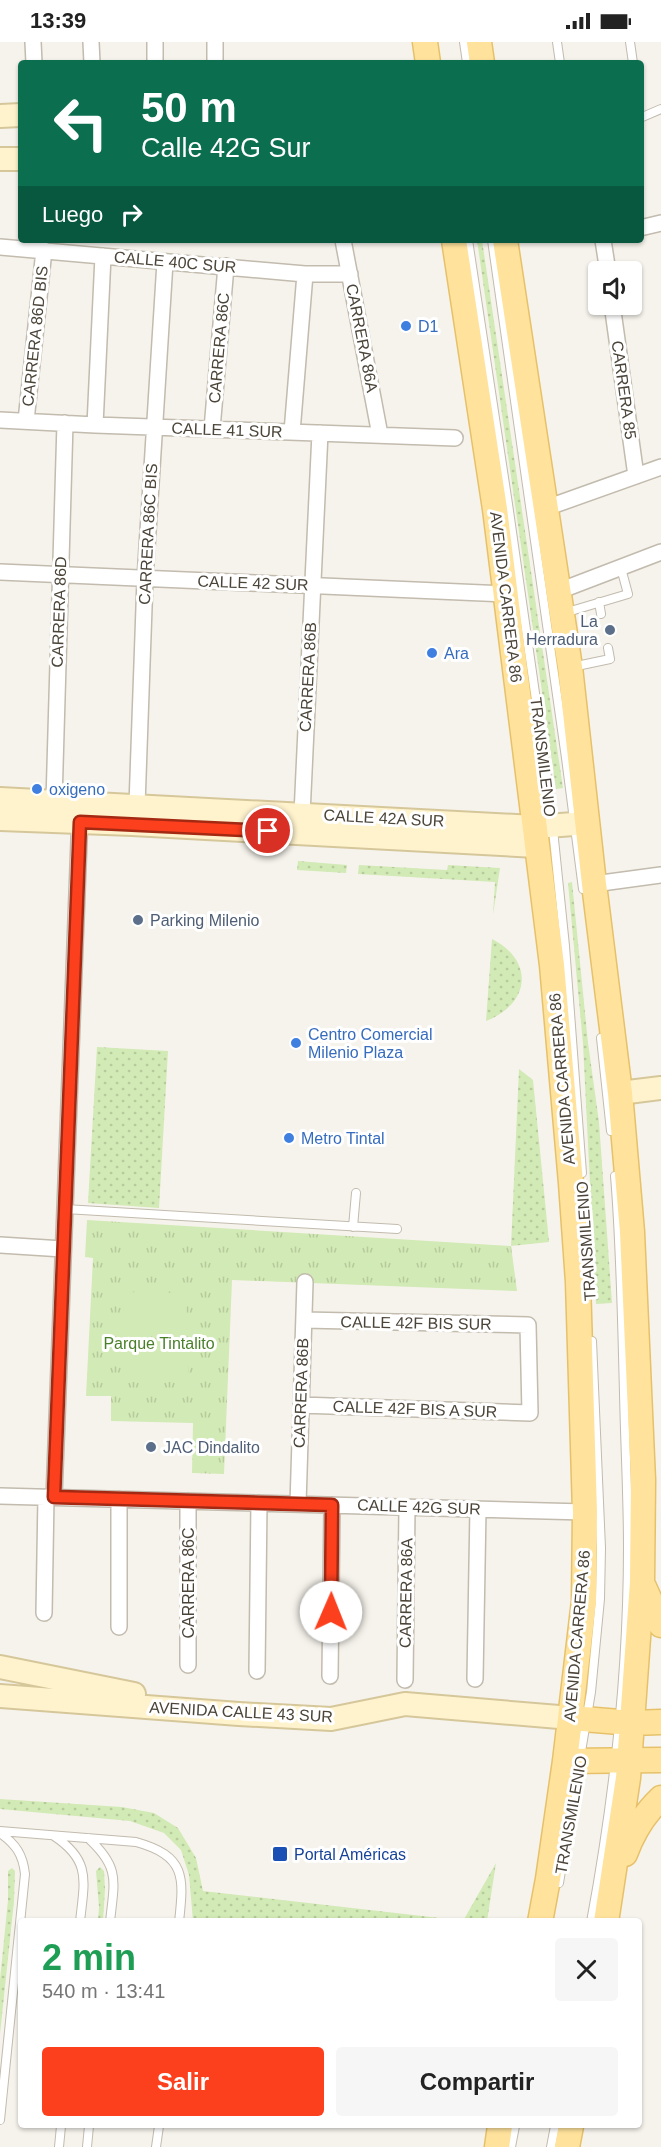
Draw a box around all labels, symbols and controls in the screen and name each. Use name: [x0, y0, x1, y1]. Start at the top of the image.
text: 13:39: [30, 8, 86, 33]
icon: left: [42, 84, 120, 162]
text: 50 m: [141, 84, 237, 131]
text: Calle 42G Sur: [141, 133, 311, 163]
icon: right: [115, 198, 148, 231]
text: Luego: [42, 202, 103, 227]
street label: CALLE 40C SUR: [113, 248, 237, 276]
map controls: [588, 261, 642, 315]
button: sound: [588, 261, 642, 315]
street label: CARRERA 86D BIS: [19, 265, 51, 407]
street label: CARRERA 86A: [343, 282, 381, 394]
street label: CARRERA 86C: [206, 292, 232, 404]
place label: D1: [418, 318, 439, 335]
marker: D1: [399, 319, 413, 333]
street label: CARRERA 85: [609, 340, 639, 441]
street label: CALLE 41 SUR: [171, 420, 283, 440]
street label: CARRERA 86C BIS: [136, 463, 160, 605]
street label: AVENIDA CARRERA 86: [487, 510, 525, 684]
street label: CARRERA 86D: [49, 556, 69, 668]
street label: CALLE 42 SUR: [197, 573, 309, 593]
place label: La Herradura: [526, 613, 598, 648]
street label: CARRERA 86B: [297, 621, 319, 733]
marker: La Herradura: [603, 623, 617, 637]
place label: Ara: [444, 645, 469, 662]
marker: Ara: [425, 646, 439, 660]
street label: TRANSMILENIO: [527, 696, 559, 818]
place label: oxigeno: [49, 781, 105, 798]
marker: oxigeno: [30, 782, 44, 796]
pin: [242, 805, 293, 856]
street label: CALLE 42A SUR: [323, 806, 445, 830]
icon: arrive: [251, 814, 284, 847]
place label: Parking Milenio: [150, 912, 259, 929]
marker: Parking Milenio: [131, 913, 145, 927]
street label: AVENIDA CARRERA 86: [546, 992, 578, 1166]
place label: Centro Comercial Milenio Plaza: [308, 1026, 432, 1061]
marker: Centro Comercial Milenio Plaza: [289, 1036, 303, 1050]
place label: Metro Tintal: [301, 1130, 385, 1147]
marker: Metro Tintal: [282, 1131, 296, 1145]
street label: TRANSMILENIO: [573, 1181, 599, 1301]
street label: CALLE 42F BIS SUR: [340, 1313, 492, 1333]
park label: Parque Tintalito: [103, 1335, 215, 1352]
street label: CARRERA 86B: [291, 1338, 311, 1448]
street label: CALLE 42F BIS A SUR: [332, 1398, 498, 1420]
place label: JAC Dindalito: [163, 1439, 260, 1456]
marker: JAC Dindalito: [144, 1440, 158, 1454]
street label: CALLE 42G SUR: [357, 1496, 481, 1518]
street label: CARRERA 86C: [180, 1527, 197, 1639]
street label: CARRERA 86A: [397, 1537, 415, 1648]
street label: AVENIDA CARRERA 86: [561, 1549, 593, 1723]
position arrow: [299, 1580, 363, 1644]
street label: AVENIDA CALLE 43 SUR: [149, 1699, 333, 1725]
street label: TRANSMILENIO: [552, 1754, 590, 1876]
marker: Portal Américas: [271, 1845, 289, 1863]
place label: Portal Américas: [294, 1846, 406, 1863]
text: 2 min: [42, 1937, 136, 1978]
button: close: [555, 1938, 618, 2001]
text: 540 m · 13:41: [42, 1980, 165, 2002]
button: Salir: [42, 2047, 324, 2116]
button: Compartir: [336, 2047, 618, 2116]

